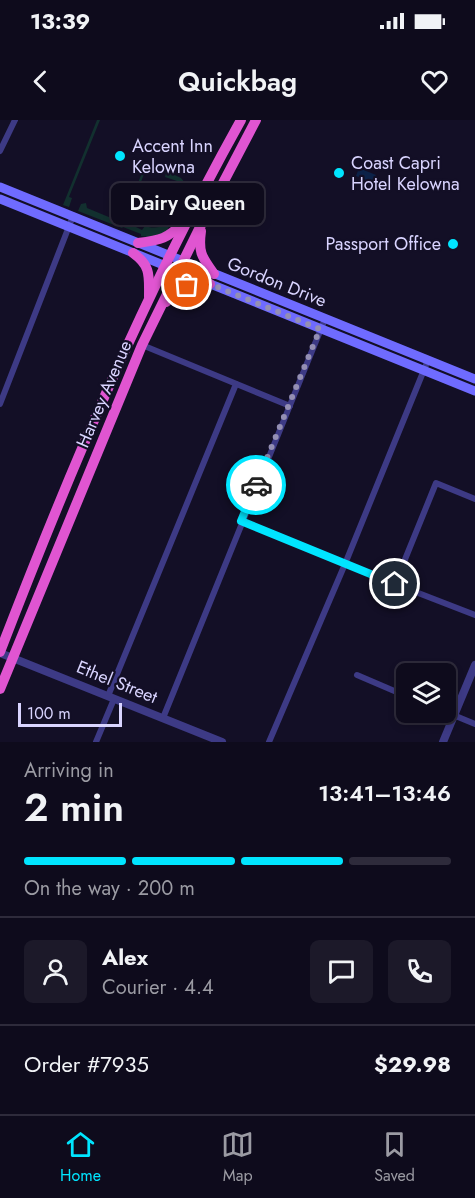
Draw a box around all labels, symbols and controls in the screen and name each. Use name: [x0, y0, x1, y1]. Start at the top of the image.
text: 13:39: [30, 5, 90, 37]
text: Quickbag: [178, 62, 297, 101]
icon: back: [24, 65, 57, 98]
icon: heart: [418, 65, 451, 98]
place label: Accent Inn Kelowna: [132, 133, 213, 180]
marker: Accent Inn Kelowna: [113, 149, 127, 163]
place label: Coast Capri Hotel Kelowna: [351, 150, 460, 197]
marker: Coast Capri Hotel Kelowna: [332, 166, 346, 180]
callout: Dairy Queen: [110, 183, 264, 225]
text: Dairy Queen: [130, 189, 245, 218]
place label: Passport Office: [325, 231, 441, 257]
marker: Passport Office: [446, 237, 460, 251]
street label: Gordon Drive: [223, 250, 331, 314]
pin: [161, 259, 212, 310]
icon: bag: [170, 268, 203, 301]
street label: Harvey Avenue: [70, 336, 138, 452]
courier: [226, 455, 286, 515]
icon: car: [240, 469, 273, 502]
pin: [369, 558, 420, 609]
icon: home: [378, 567, 411, 600]
street label: Ethel Street: [73, 654, 162, 710]
map controls: [396, 663, 456, 723]
button: layers: [396, 663, 456, 723]
scale bar: [18, 700, 122, 728]
text: 100 m: [27, 702, 71, 725]
text: Arriving in: [24, 756, 114, 785]
text: 13:41–13:46: [318, 777, 451, 809]
text: 2 min: [24, 779, 124, 836]
text: On the way · 200 m: [24, 874, 195, 903]
button: person: [24, 940, 87, 1003]
button: chat: [310, 940, 373, 1003]
button: phone: [388, 940, 451, 1003]
text: Alex: [102, 941, 148, 973]
text: Courier · 4.4: [102, 973, 214, 1002]
text: Order #7935: [24, 1048, 149, 1080]
text: $29.98: [374, 1048, 451, 1080]
tab: Home: [60, 1128, 101, 1187]
tab: Map: [221, 1128, 254, 1187]
tab: Saved: [374, 1128, 415, 1187]

